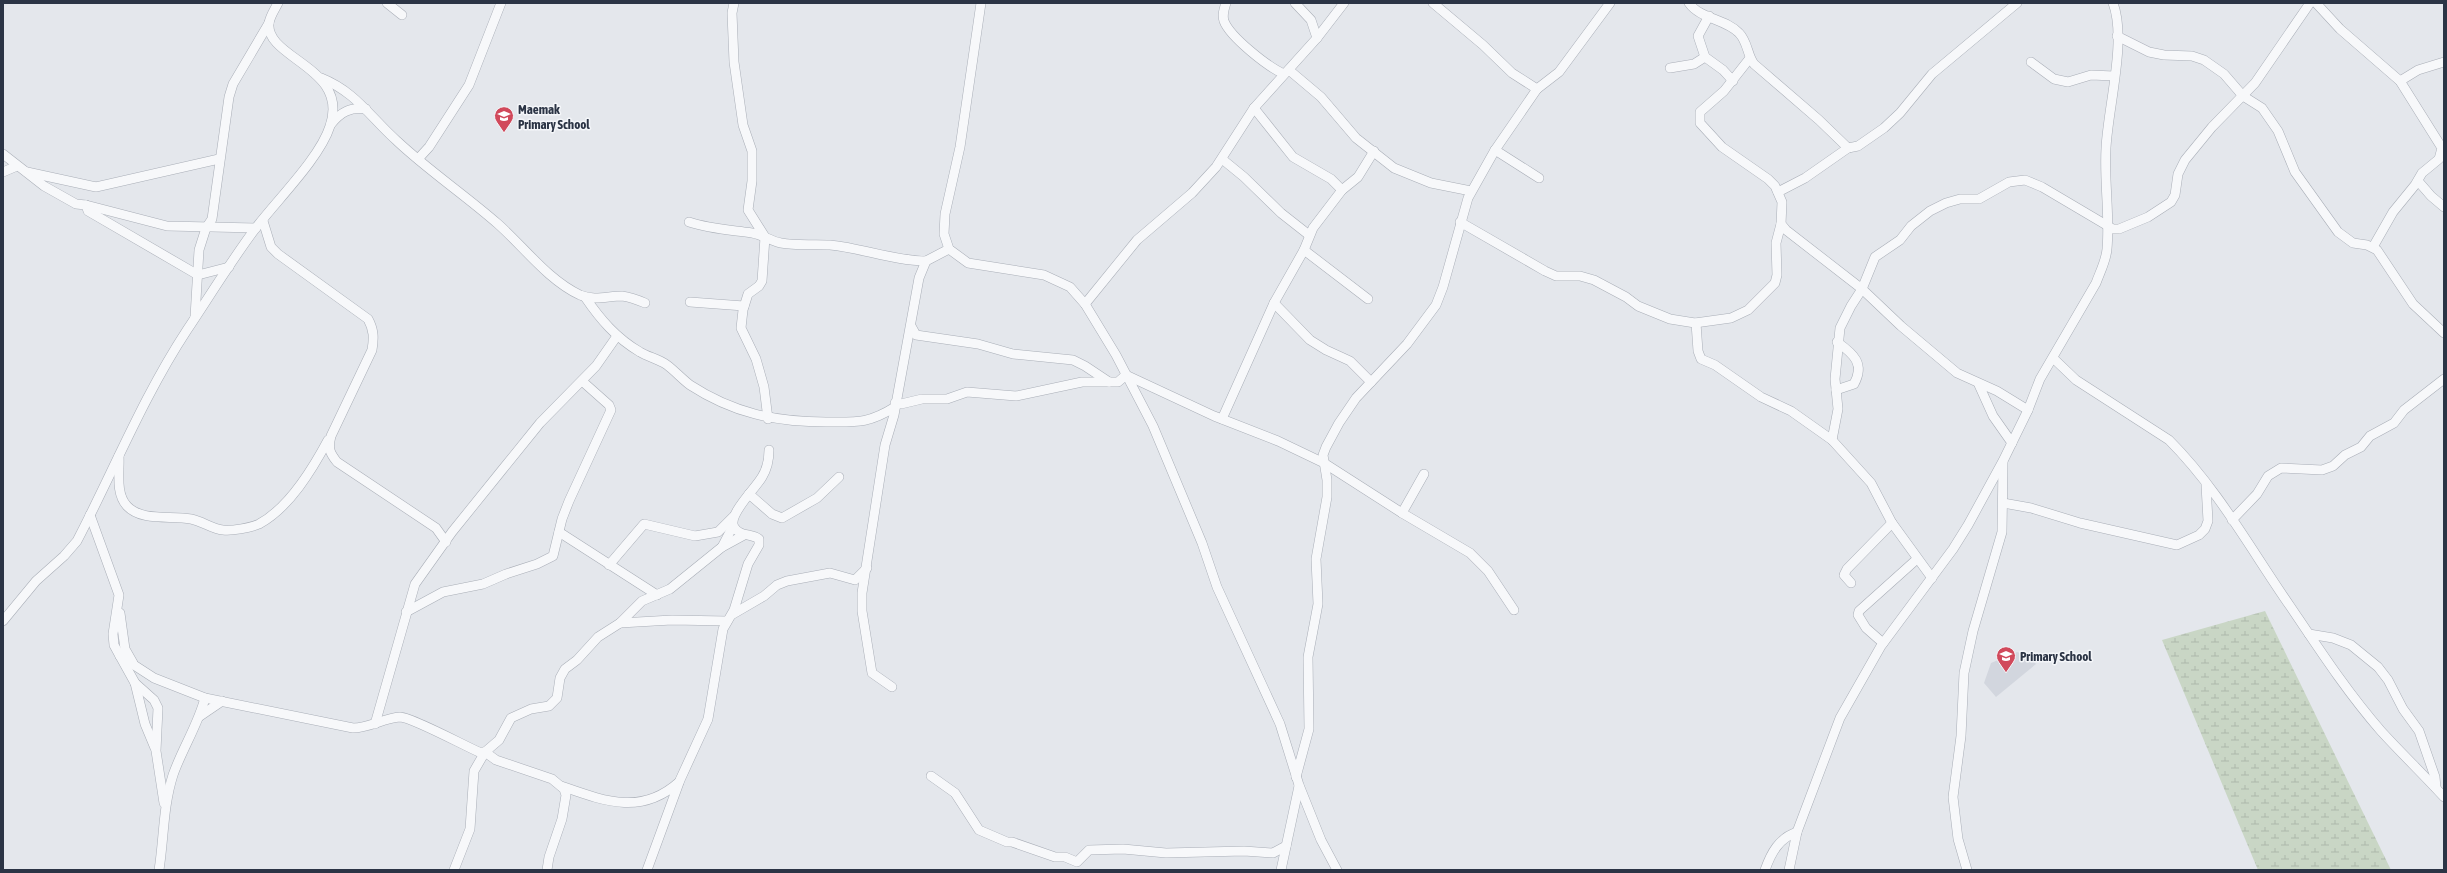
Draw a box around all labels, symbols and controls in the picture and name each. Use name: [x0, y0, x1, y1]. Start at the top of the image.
place label: Maemak Primary School: [518, 102, 590, 132]
school or university icon: Maemak Primary School: [493, 105, 515, 133]
school or university icon: Primary School: [1995, 645, 2017, 673]
place label: Primary School: [2020, 649, 2092, 664]

